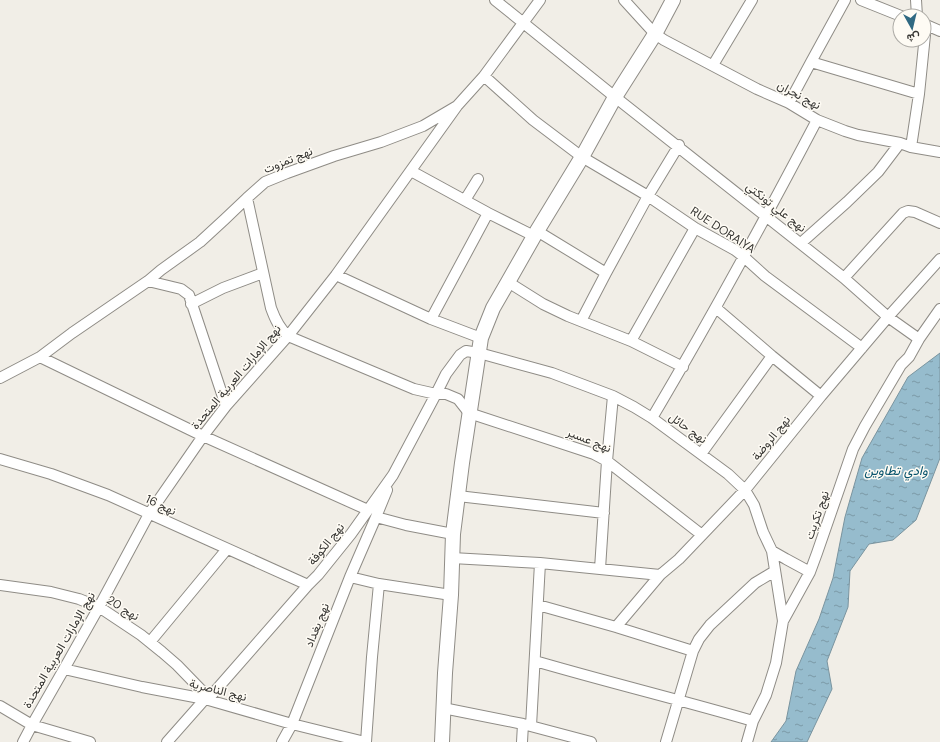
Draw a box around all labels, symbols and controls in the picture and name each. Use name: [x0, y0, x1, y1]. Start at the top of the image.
north arrow: [892, 8, 932, 48]
text: ش: [906, 30, 921, 46]
street label: نهج نجران: [774, 77, 824, 114]
street label: نهج تمزوت: [261, 143, 315, 178]
street label: نهج علي تونكتي: [741, 178, 810, 237]
street label: RUE DORAIYA: [687, 203, 759, 257]
street label: نهج الإمارات العربية المتحدة: [187, 321, 285, 433]
street label: نهج حائل: [665, 409, 710, 448]
street label: نهج الروضة: [748, 412, 795, 464]
street label: نهج عسير: [563, 423, 614, 457]
water label: وادي تطاوين: [864, 462, 928, 481]
street label: نهج تكريت: [801, 489, 834, 542]
street label: نهج 16: [143, 491, 179, 520]
street label: نهج الكوفة: [304, 519, 349, 569]
street label: نهج الإمارات العربية المتحدة: [19, 589, 100, 712]
street label: نهج 20: [103, 592, 142, 625]
street label: نهج بغداد: [301, 601, 334, 650]
street label: نهج الناصرية: [187, 675, 249, 706]

